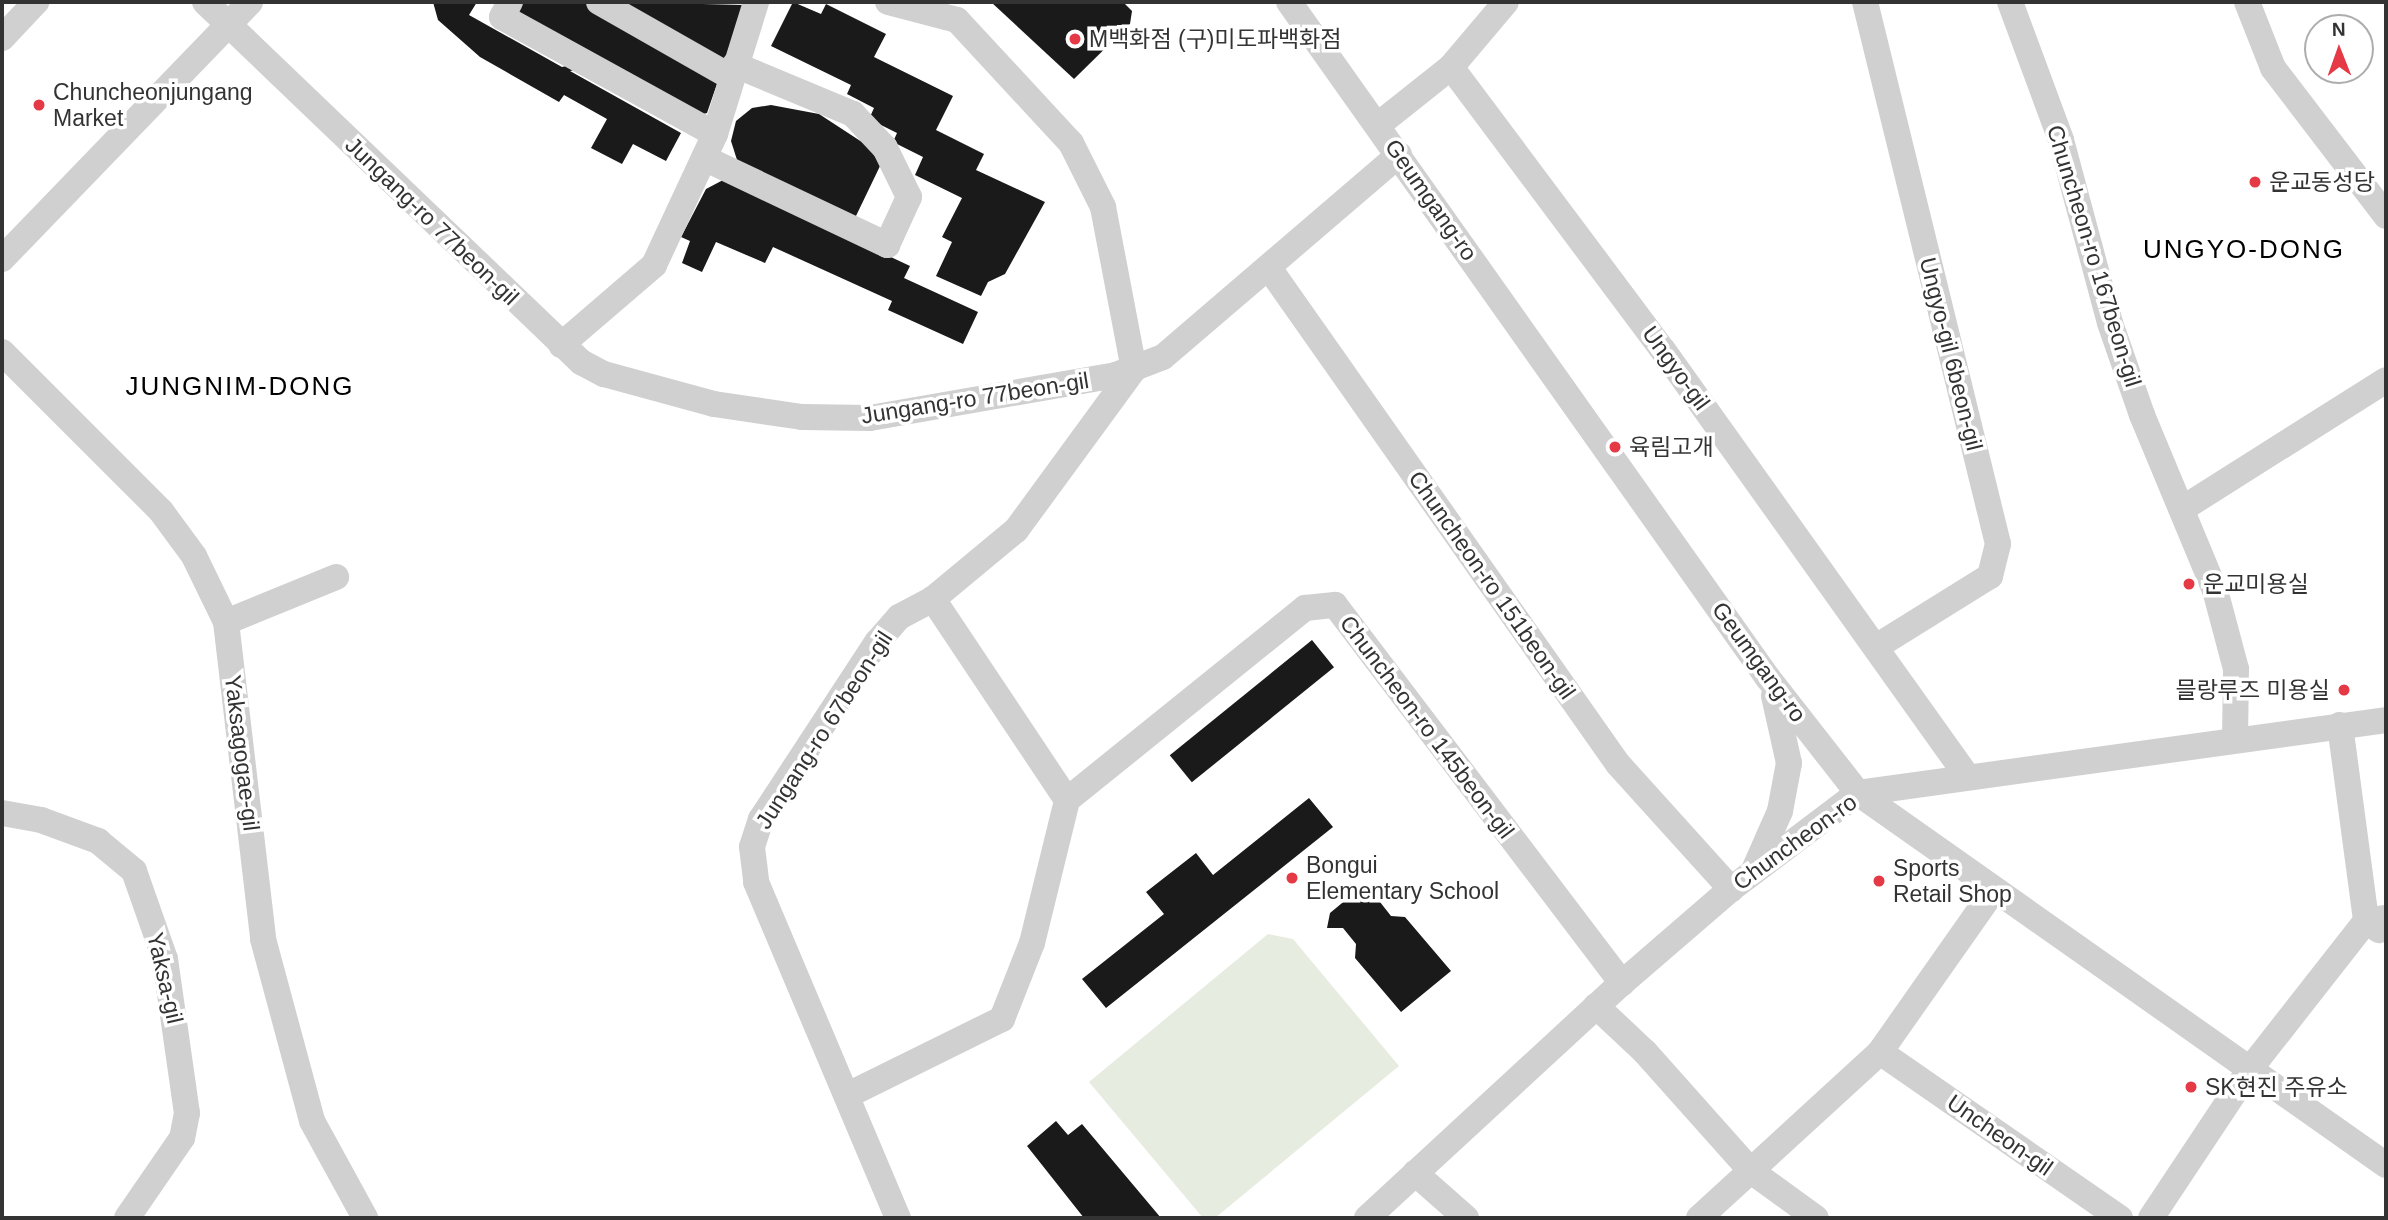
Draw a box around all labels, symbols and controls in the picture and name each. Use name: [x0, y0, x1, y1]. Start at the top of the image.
north arrow: [2304, 14, 2374, 84]
text: N: [2332, 19, 2346, 40]
place label: M백화점 (구)미도파백화점: [1089, 25, 1341, 53]
marker: M백화점 (구)미도파백화점: [1067, 31, 1083, 47]
place label: Chuncheonjungang Market: [53, 78, 253, 132]
marker: Chuncheonjungang Market: [31, 97, 47, 113]
street label: Chuncheon-ro 167beon-gil: [2041, 122, 2147, 390]
street label: Jungang-ro 77beon-gil: [340, 131, 524, 311]
street label: Geumgang-ro: [1379, 134, 1483, 266]
place label: 운교동성당: [2269, 168, 2375, 196]
marker: 운교동성당: [2247, 174, 2263, 190]
district label: UNGYO-DONG: [2144, 234, 2344, 266]
street label: Ungyo-gil 6beon-gil: [1914, 255, 1988, 453]
street label: Ungyo-gil: [1636, 321, 1716, 415]
street label: Jungang-ro 77beon-gil: [859, 366, 1091, 430]
district label: JUNGNIM-DONG: [127, 371, 353, 403]
place label: 육림고개: [1629, 433, 1714, 461]
marker: 육림고개: [1607, 439, 1623, 455]
street label: Chuncheon-ro 151beon-gil: [1403, 466, 1581, 704]
place label: 운교미용실: [2203, 570, 2309, 598]
marker: 운교미용실: [2181, 576, 2197, 592]
street label: Geumgang-ro: [1706, 596, 1812, 728]
street label: Chuncheon-ro 145beon-gil: [1334, 610, 1520, 844]
street label: Jungang-ro 67beon-gil: [750, 626, 898, 834]
street label: Yaksagogae-gil: [219, 673, 265, 833]
place label: 믈랑루즈 미용실: [2175, 676, 2330, 704]
marker: 믈랑루즈 미용실: [2336, 682, 2352, 698]
street label: Chuncheon-ro: [1728, 788, 1862, 896]
place label: Bongui Elementary School: [1306, 851, 1499, 905]
place label: Sports Retail Shop: [1893, 854, 2012, 908]
marker: Bongui Elementary School: [1284, 870, 1300, 886]
marker: Sports Retail Shop: [1871, 873, 1887, 889]
street label: Yaksa-gil: [141, 930, 189, 1026]
place label: SK현진 주유소: [2205, 1073, 2348, 1101]
marker: SK현진 주유소: [2183, 1079, 2199, 1095]
street label: Uncheon-gil: [1942, 1088, 2058, 1182]

